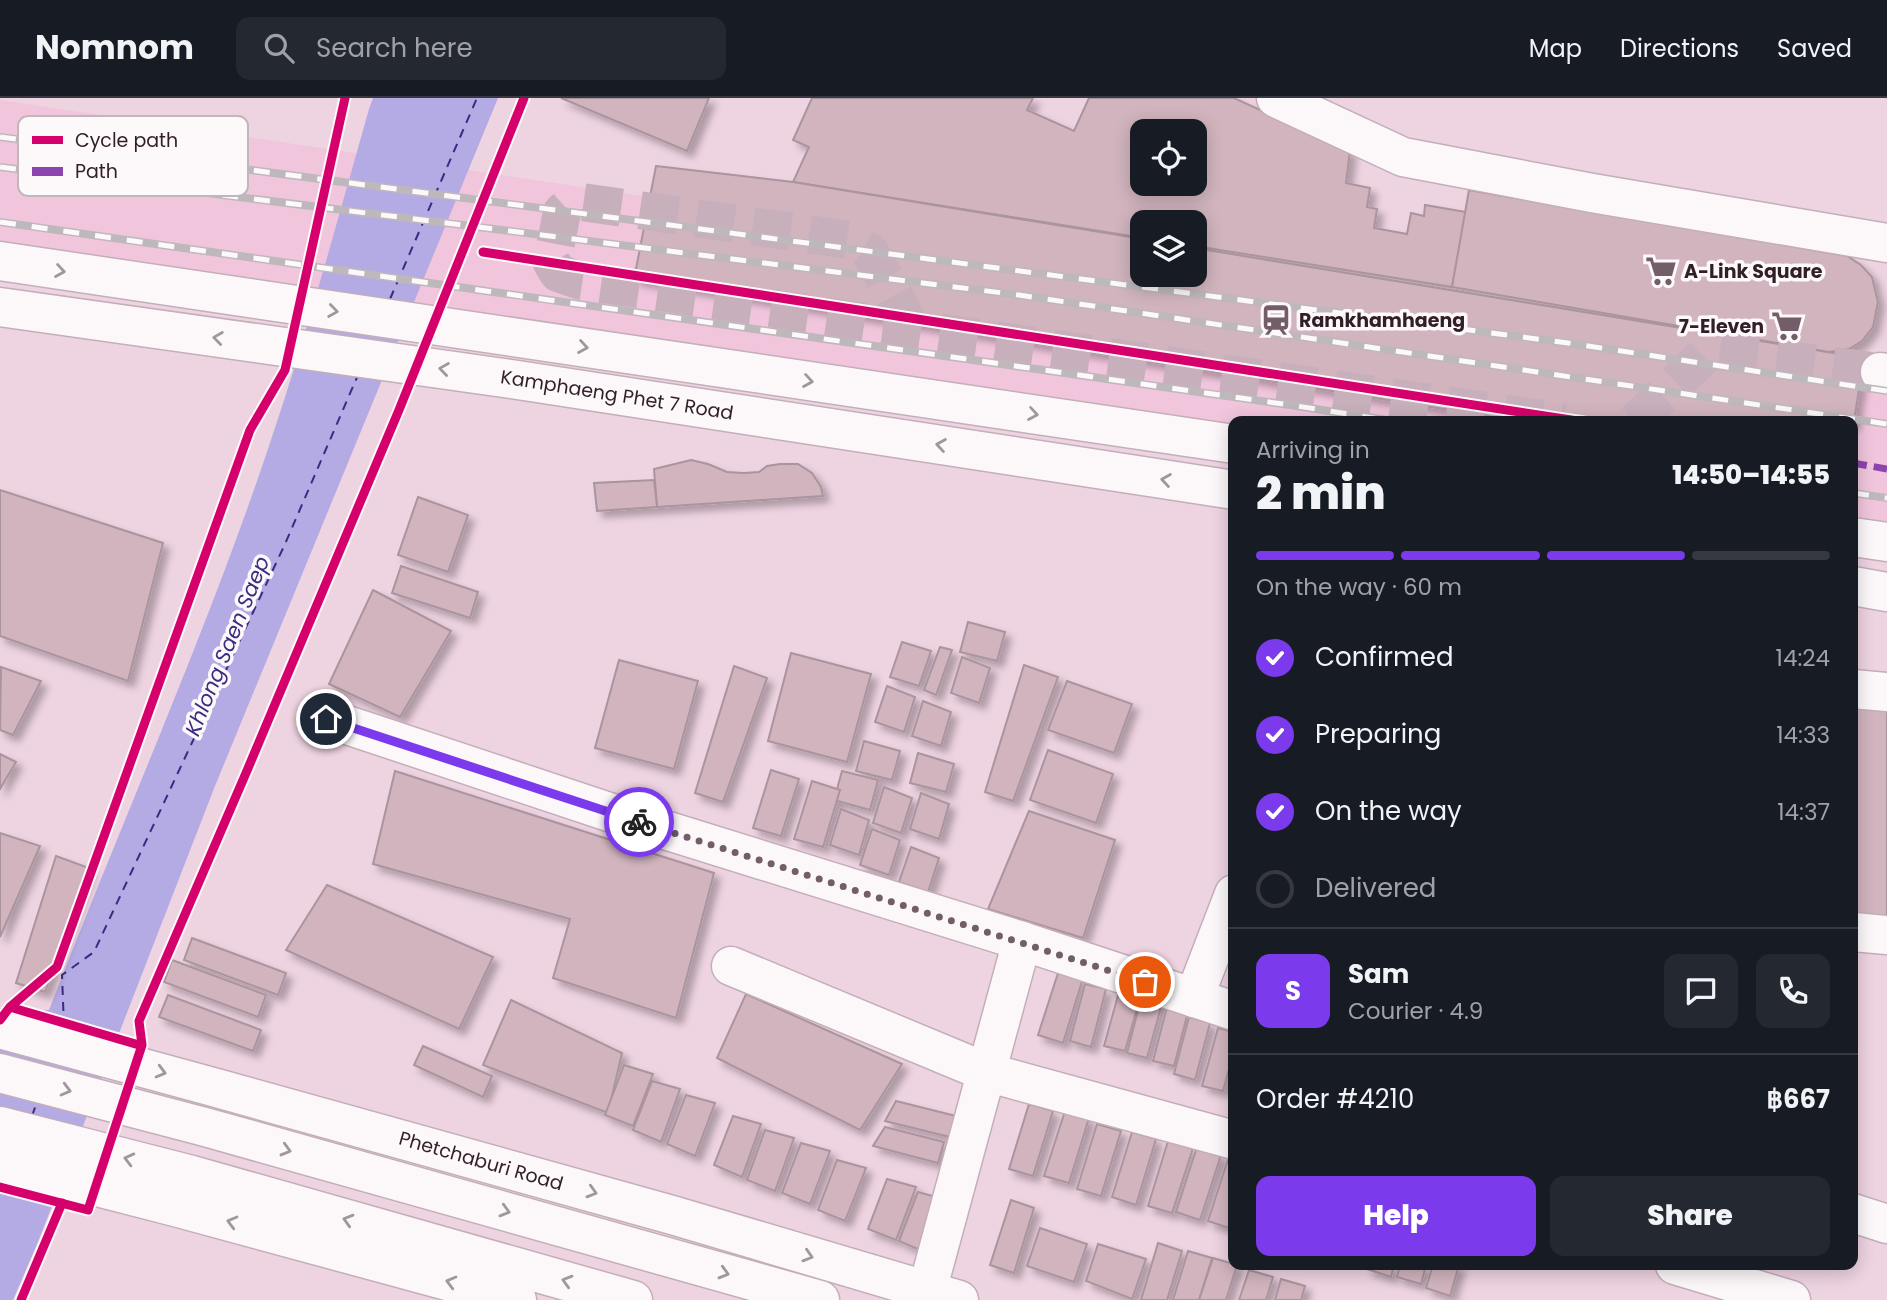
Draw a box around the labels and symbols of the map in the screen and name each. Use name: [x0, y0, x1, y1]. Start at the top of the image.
legend: [18, 116, 248, 196]
text: Cycle path: [75, 127, 178, 154]
text: Path: [75, 158, 118, 185]
supermarket icon: A-Link Square: [1644, 254, 1678, 288]
place label: A-Link Square: [1684, 258, 1823, 285]
one-way arrow: [54, 263, 66, 278]
one-way arrow: [327, 303, 339, 318]
station icon: Ramkhamhaeng: [1259, 303, 1293, 337]
place label: Ramkhamhaeng: [1299, 307, 1465, 334]
supermarket icon: 7-Eleven: [1770, 309, 1804, 343]
place label: 7-Eleven: [1679, 313, 1764, 340]
one-way arrow: [212, 331, 224, 346]
one-way arrow: [577, 339, 588, 354]
one-way arrow: [438, 362, 449, 377]
street label: Kamphaeng Phet 7 Road: [499, 363, 735, 427]
one-way arrow: [802, 373, 813, 388]
one-way arrow: [1027, 407, 1038, 422]
one-way arrow: [936, 438, 947, 453]
one-way arrow: [1160, 473, 1172, 488]
water label: Khlong Saen Saep: [178, 552, 276, 740]
pin: [296, 689, 356, 749]
courier: [604, 787, 674, 857]
pin: [1115, 952, 1175, 1012]
one-way arrow: [154, 1064, 166, 1078]
one-way arrow: [60, 1082, 72, 1097]
street label: Phetchaburi Road: [396, 1125, 566, 1197]
one-way arrow: [279, 1141, 291, 1156]
one-way arrow: [123, 1153, 135, 1167]
one-way arrow: [586, 1184, 598, 1199]
one-way arrow: [498, 1203, 510, 1218]
one-way arrow: [343, 1213, 355, 1228]
one-way arrow: [226, 1216, 238, 1231]
one-way arrow: [802, 1247, 814, 1262]
one-way arrow: [717, 1265, 729, 1279]
one-way arrow: [562, 1275, 574, 1290]
one-way arrow: [445, 1276, 457, 1290]

